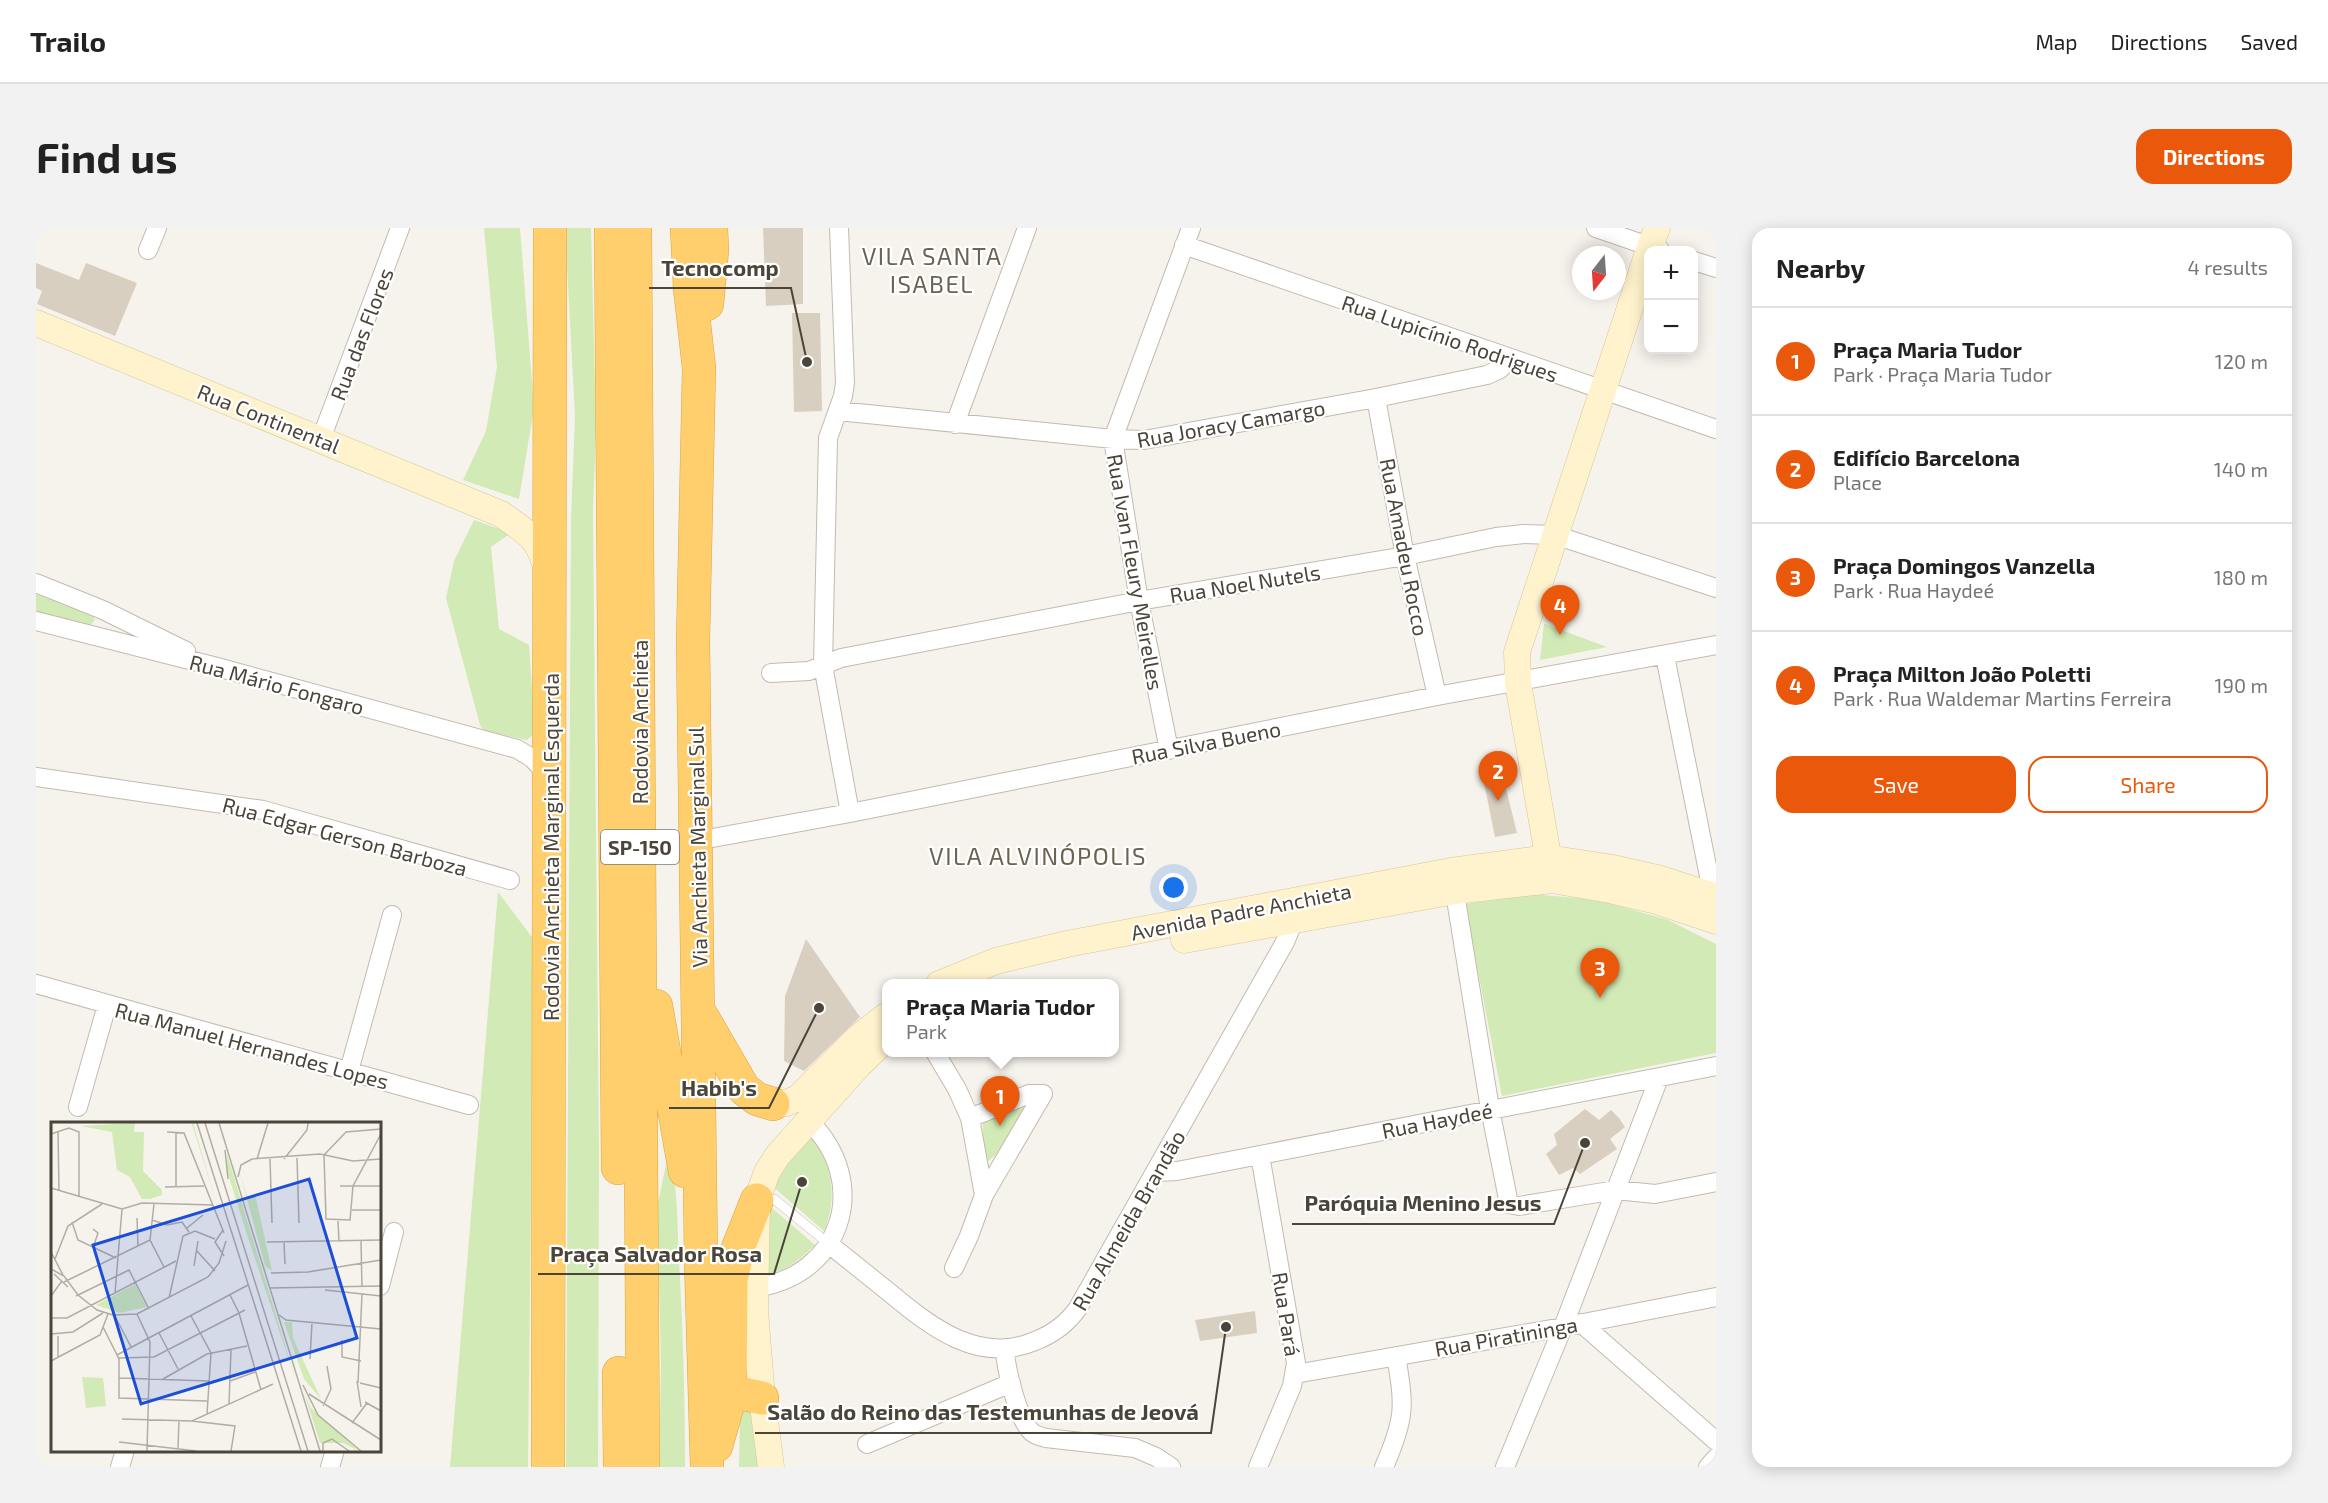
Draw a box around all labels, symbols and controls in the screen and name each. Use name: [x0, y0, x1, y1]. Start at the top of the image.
text: Trailo: [30, 24, 106, 58]
text: Map: [2035, 29, 2078, 54]
text: Directions: [2111, 29, 2207, 54]
text: Saved: [2240, 29, 2298, 54]
button: Directions: [2136, 129, 2292, 184]
text: Find us: [36, 131, 178, 181]
district label: VILA SANTA ISABEL: [862, 241, 1002, 298]
north arrow: [1572, 246, 1626, 300]
map controls: [1644, 246, 1698, 354]
button: +: [1644, 246, 1698, 300]
callout: Tecnocomp: [649, 248, 791, 288]
text: Nearby: [1776, 252, 1865, 283]
text: Tecnocomp: [661, 254, 779, 280]
text: 4 results: [2188, 255, 2268, 279]
street label: Rua das Flores: [324, 264, 398, 404]
street label: Rua Lupicínio Rodrigues: [1339, 289, 1561, 387]
button: −: [1644, 300, 1698, 354]
text: Praça Maria Tudor: [1833, 336, 2022, 362]
text: 1: [1791, 349, 1800, 373]
text: 120 m: [2215, 349, 2268, 373]
text: Park · Praça Maria Tudor: [1833, 362, 2052, 386]
street label: Rua Continental: [194, 378, 345, 458]
street label: Rua Joracy Camargo: [1135, 394, 1327, 452]
text: Edifício Barcelona: [1833, 444, 2020, 470]
street label: Rua Ivan Fleury Meirelles: [1103, 452, 1169, 692]
street label: Rua Amadeu Rocco: [1376, 456, 1434, 638]
text: 2: [1790, 457, 1801, 481]
text: 140 m: [2214, 457, 2268, 481]
text: Place: [1833, 470, 1882, 494]
text: Praça Domingos Vanzella: [1833, 552, 2095, 578]
street label: Rua Noel Nutels: [1168, 559, 1322, 607]
text: 3: [1790, 565, 1801, 589]
text: 180 m: [2214, 565, 2268, 589]
text: Park · Rua Haydeé: [1833, 578, 1994, 602]
pin: 4: [1540, 586, 1580, 635]
street label: Rodovia Anchieta: [627, 640, 652, 804]
street label: Rua Mário Fongaro: [187, 649, 367, 719]
text: Praça Milton João Poletti: [1833, 660, 2091, 686]
street label: Rodovia Anchieta Marginal Esquerda: [538, 673, 563, 1021]
text: 4: [1789, 673, 1802, 697]
text: 190 m: [2215, 673, 2268, 697]
text: Park · Rua Waldemar Martins Ferreira: [1833, 686, 2172, 710]
street label: Rua Silva Bueno: [1129, 715, 1283, 769]
street label: Via Anchieta Marginal Sul: [682, 725, 712, 968]
pin: 2: [1478, 752, 1518, 801]
button: Save: [1776, 756, 2016, 813]
button: Share: [2028, 756, 2268, 813]
street label: Rua Edgar Gerson Barboza: [220, 791, 470, 881]
road number: SP-150: [601, 830, 679, 864]
district label: VILA ALVINÓPOLIS: [929, 841, 1147, 870]
your location: [1159, 873, 1188, 902]
street label: Avenida Padre Anchieta: [1129, 877, 1353, 945]
pin: 3: [1580, 948, 1620, 998]
popup: [882, 979, 1119, 1057]
text: Praça Maria Tudor: [906, 993, 1095, 1019]
street label: Rua Manuel Hernandes Lopes: [113, 996, 391, 1094]
text: Park: [906, 1019, 947, 1043]
callout: Habib's: [669, 1068, 769, 1108]
text: Habib's: [681, 1074, 757, 1100]
pin: 1: [980, 1076, 1020, 1126]
street label: Rua Haydeé: [1379, 1097, 1495, 1143]
inset map: [51, 1122, 381, 1452]
street label: Rua Almeida Brandão: [1066, 1126, 1190, 1314]
callout: Paróquia Menino Jesus: [1292, 1184, 1554, 1224]
text: Paróquia Menino Jesus: [1304, 1189, 1542, 1215]
callout: Praça Salvador Rosa: [538, 1234, 774, 1274]
text: Praça Salvador Rosa: [550, 1240, 762, 1268]
street label: Rua Pará: [1268, 1270, 1306, 1358]
street label: Rua Piratininga: [1433, 1311, 1579, 1361]
callout: Salão do Reino das Testemunhas de Jeová: [755, 1393, 1211, 1433]
text: Salão do Reino das Testemunhas de Jeová: [767, 1398, 1199, 1424]

